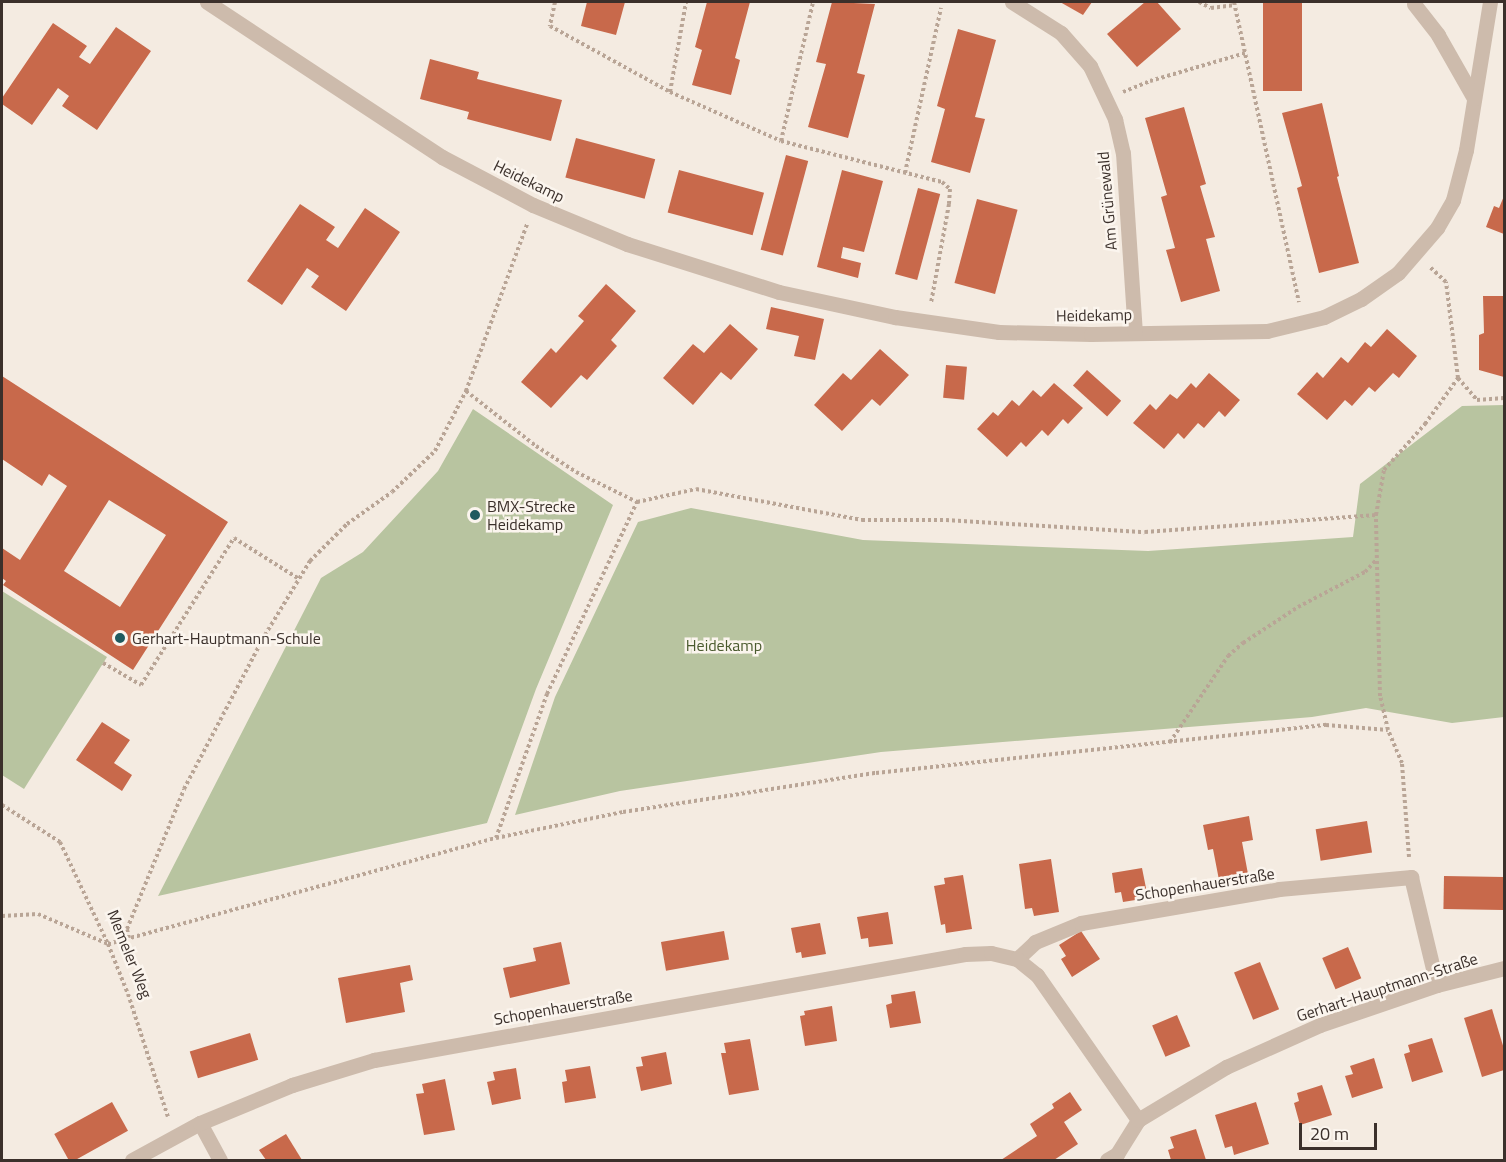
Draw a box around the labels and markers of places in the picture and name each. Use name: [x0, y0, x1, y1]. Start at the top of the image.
place label: BMX-Strecke Heidekamp: [487, 496, 575, 534]
marker: BMX-Strecke Heidekamp: [468, 508, 482, 522]
place label: Gerhart-Hauptmann-Schule: [132, 628, 321, 648]
marker: Gerhart-Hauptmann-Schule: [113, 631, 127, 645]

